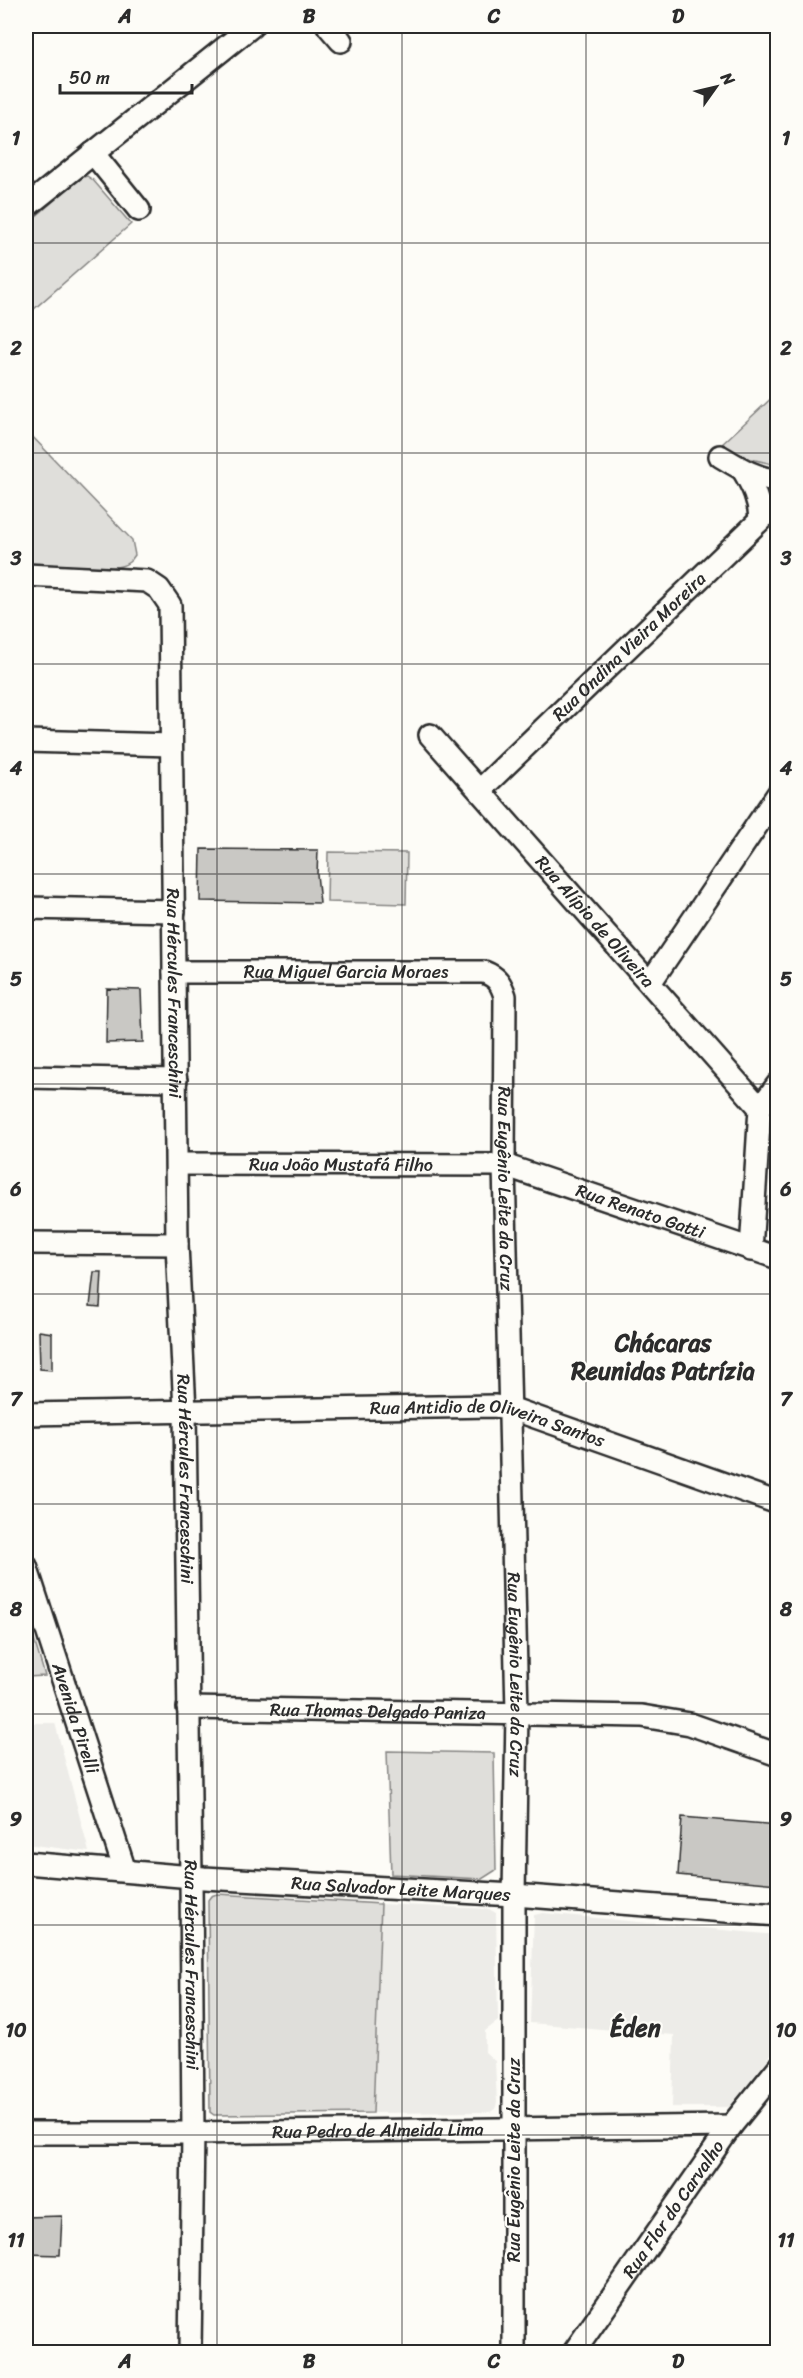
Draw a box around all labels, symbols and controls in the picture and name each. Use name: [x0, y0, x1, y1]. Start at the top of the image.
text: A: [117, 0, 132, 34]
text: B: [303, 0, 316, 34]
text: C: [487, 0, 501, 34]
text: D: [672, 0, 685, 34]
scale bar: [60, 57, 192, 95]
north arrow: [686, 57, 746, 117]
text: 50 m: [69, 62, 110, 94]
text: N: [712, 65, 744, 92]
text: 1: [12, 121, 21, 156]
text: 1: [782, 121, 791, 156]
text: 2: [9, 331, 22, 366]
text: 2: [779, 331, 792, 366]
text: 3: [10, 541, 22, 576]
text: 3: [780, 541, 792, 576]
street label: Rua Ondina Vieira Moreira: [544, 564, 714, 729]
text: 4: [9, 751, 23, 786]
text: 4: [779, 751, 793, 786]
street label: Rua Alípio de Oliveira: [527, 848, 663, 995]
street label: Rua Hércules Franceschini: [157, 888, 191, 1099]
street label: Rua Miguel Garcia Moraes: [244, 956, 449, 988]
text: 5: [10, 962, 22, 997]
text: 5: [780, 962, 792, 997]
street label: Rua Eugênio Leite da Cruz: [488, 1086, 523, 1292]
street label: Rua João Mustafá Filho: [249, 1148, 433, 1181]
text: 6: [9, 1172, 22, 1207]
text: 6: [779, 1172, 792, 1207]
street label: Rua Renato Gatti: [572, 1175, 710, 1248]
district label: Chácaras Reunidas Patrízia: [570, 1322, 755, 1392]
street label: Rua Hércules Franceschini: [167, 1373, 203, 1585]
text: 7: [10, 1382, 23, 1417]
text: 7: [780, 1382, 793, 1417]
street label: Rua Antidio de Oliveira Santos: [370, 1390, 610, 1457]
street label: Rua Eugênio Leite da Cruz: [498, 1572, 533, 1778]
text: 8: [9, 1592, 23, 1627]
text: 8: [779, 1592, 793, 1627]
street label: Avenida Pirelli: [42, 1658, 109, 1779]
street label: Rua Thomas Delgado Paniza: [270, 1693, 486, 1729]
text: 9: [10, 1802, 22, 1837]
text: 9: [780, 1802, 792, 1837]
street label: Rua Hércules Franceschini: [175, 1860, 209, 2071]
street label: Rua Salvador Leite Marques: [291, 1867, 512, 1911]
district label: Éden: [609, 2007, 661, 2049]
text: 10: [5, 2013, 27, 2048]
text: 10: [775, 2013, 797, 2048]
street label: Rua Eugênio Leite da Cruz: [498, 2057, 530, 2262]
street label: Rua Pedro de Almeida Lima: [272, 2113, 484, 2148]
street label: Rua Flor do Carvalho: [614, 2133, 733, 2285]
text: 11: [7, 2223, 25, 2258]
text: 11: [777, 2223, 795, 2258]
text: A: [117, 2344, 132, 2378]
text: B: [303, 2344, 316, 2378]
text: C: [487, 2344, 501, 2378]
text: D: [672, 2344, 685, 2378]

